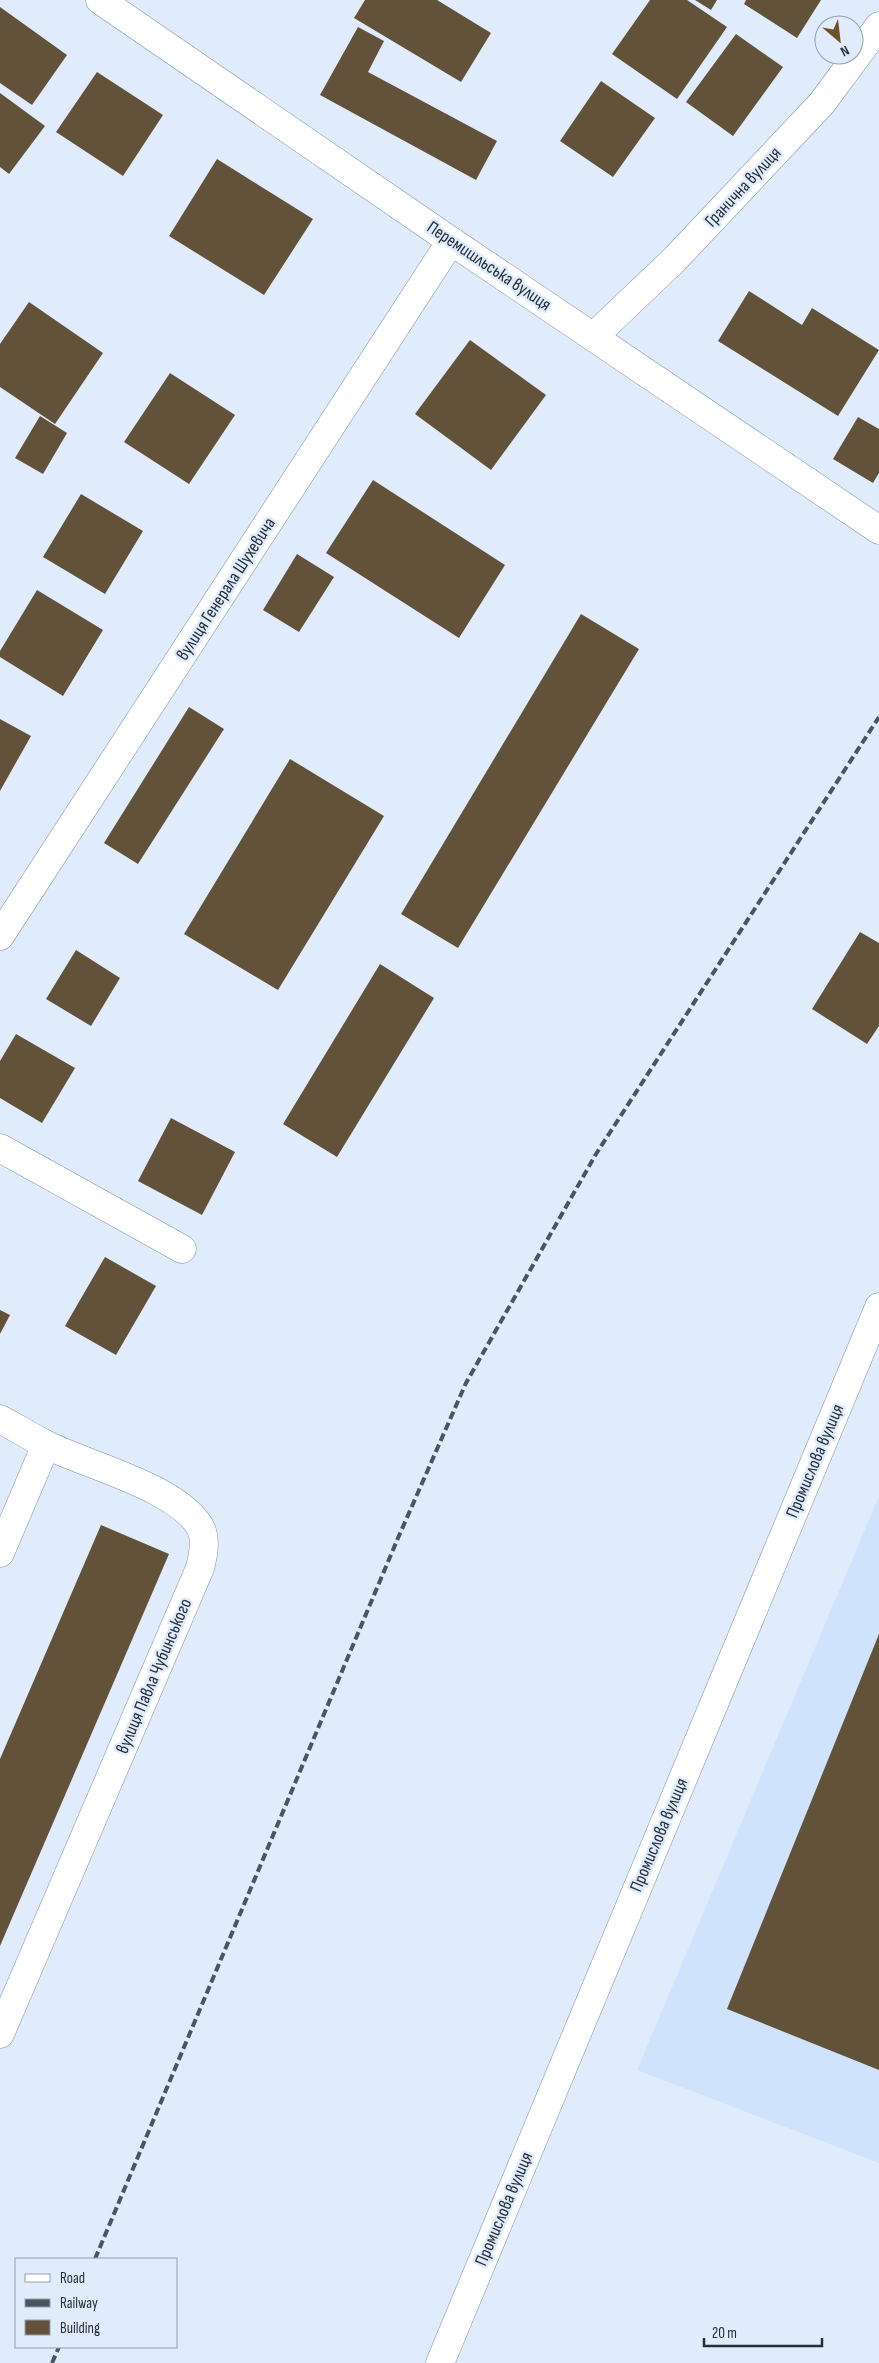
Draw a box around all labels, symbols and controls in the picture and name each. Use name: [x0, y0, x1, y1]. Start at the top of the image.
north arrow: [814, 15, 864, 65]
text: N: [838, 42, 852, 60]
street label: Гранична вулиця: [701, 143, 785, 231]
street label: Перемишльська вулиця: [423, 217, 555, 315]
street label: вулиця Генерала Шухевича: [172, 514, 280, 664]
street label: Промислова вулиця: [782, 1401, 848, 1521]
street label: вулиця Павла Чубинського: [112, 1595, 196, 1757]
street label: Промислова вулиця: [626, 1775, 692, 1895]
street label: Промислова вулиця: [471, 2149, 537, 2269]
legend: [15, 2258, 178, 2348]
text: Road: [60, 2269, 85, 2288]
text: Railway: [60, 2294, 98, 2313]
scale bar: [704, 2316, 822, 2348]
text: Building: [60, 2319, 100, 2338]
text: 20 m: [712, 2324, 737, 2343]

